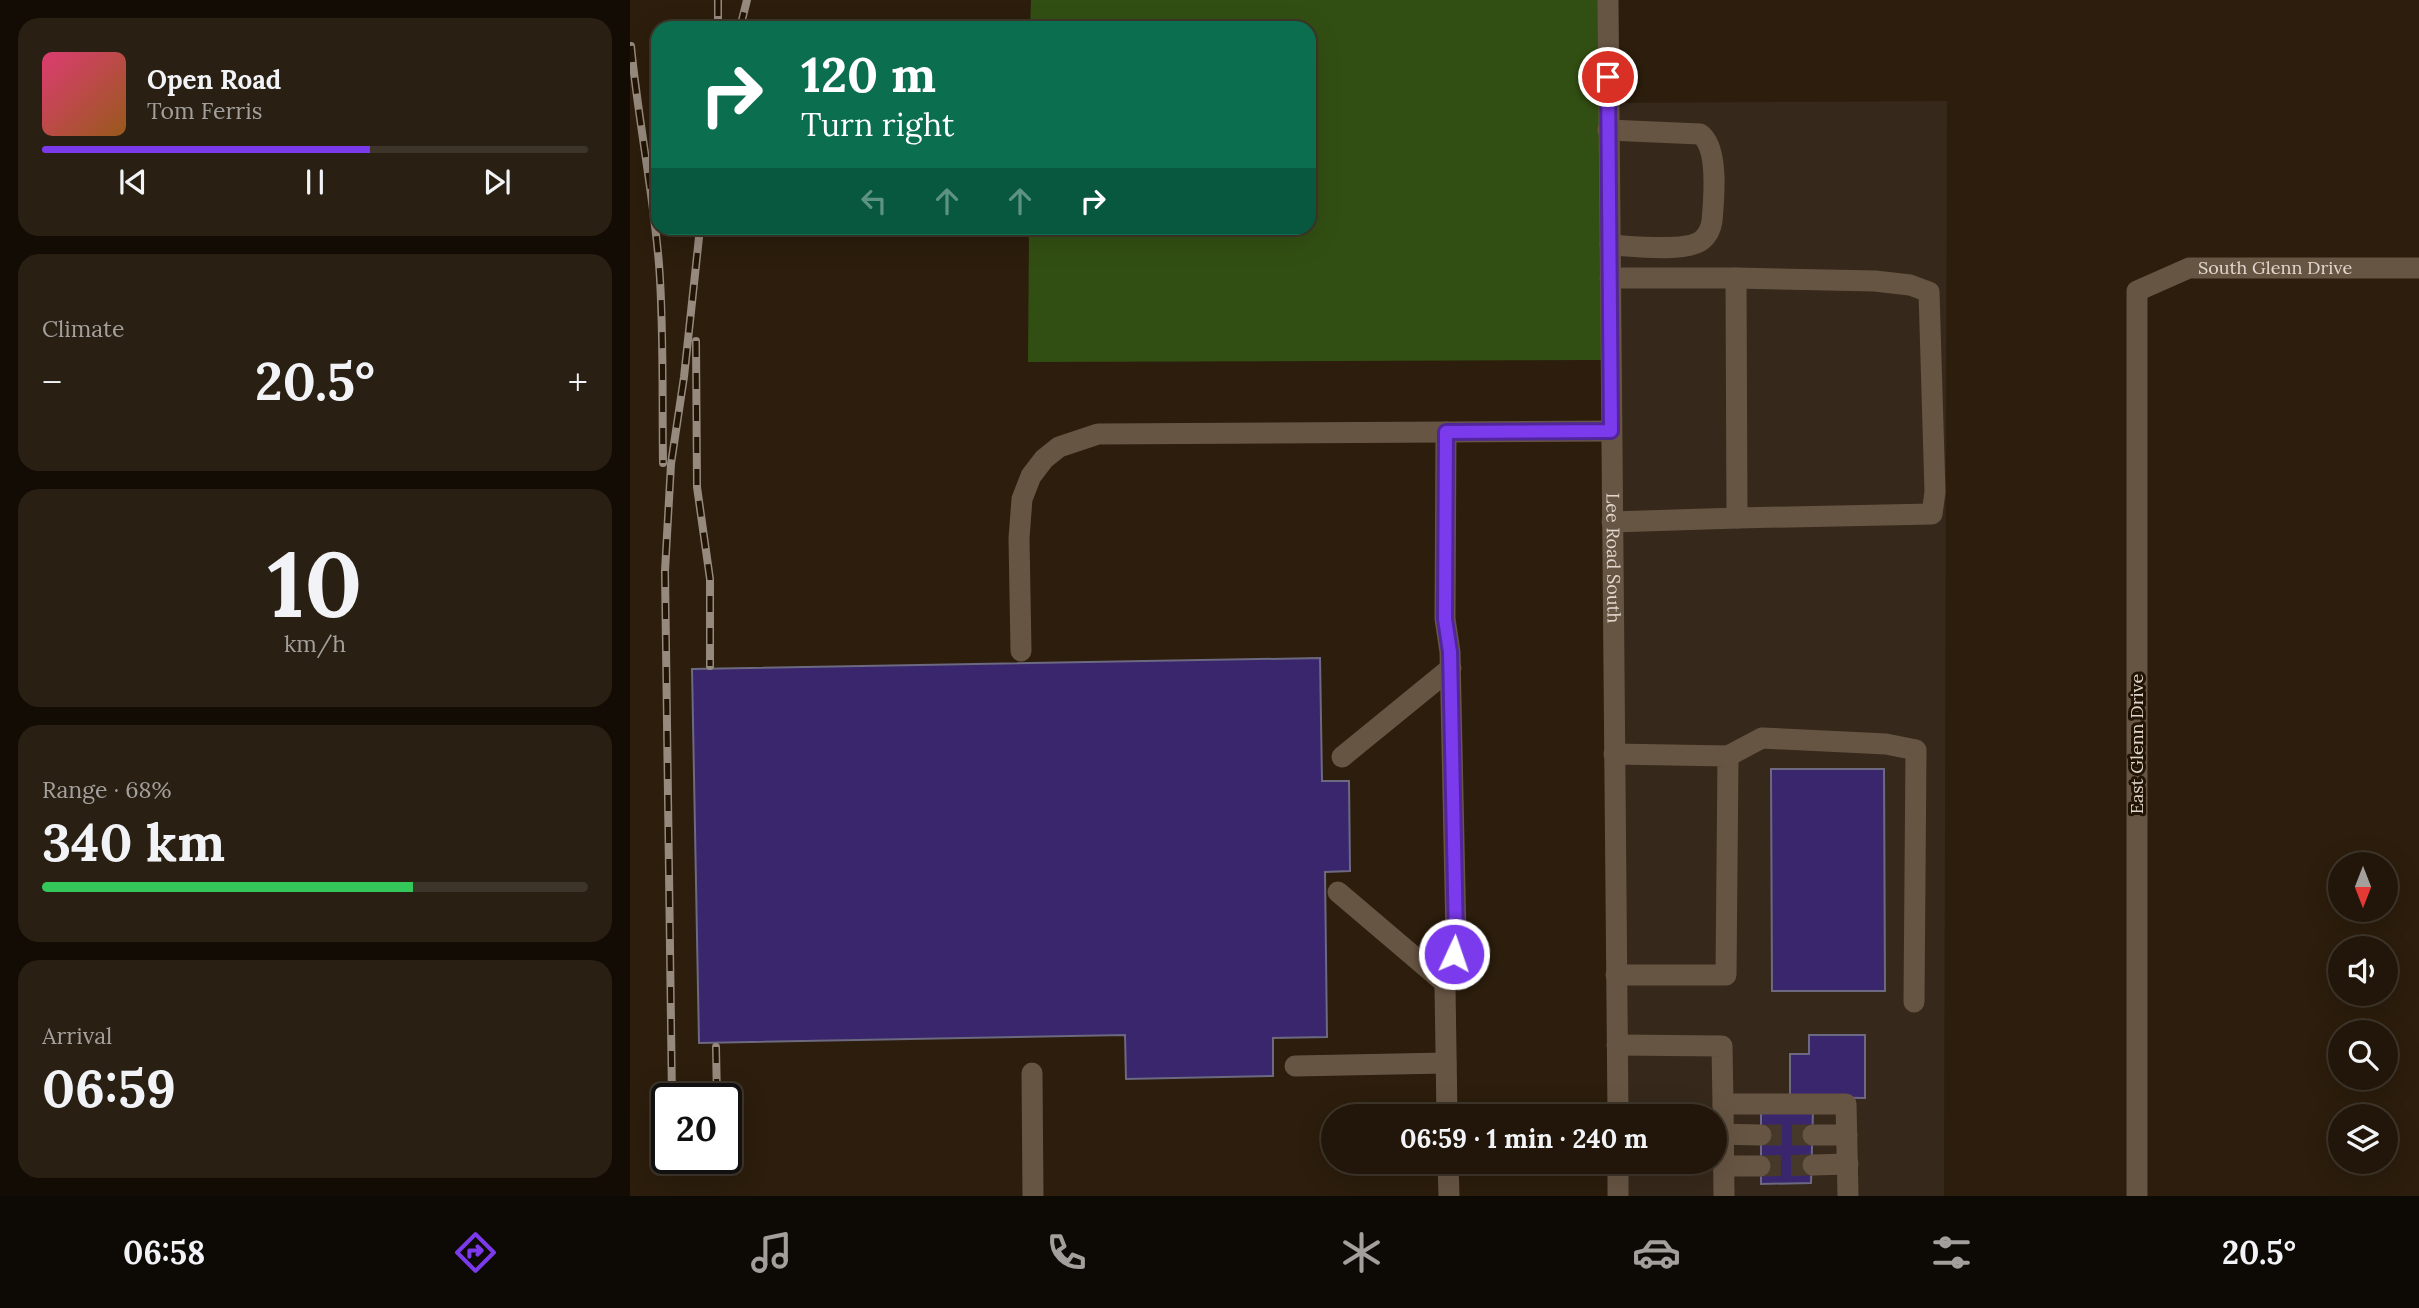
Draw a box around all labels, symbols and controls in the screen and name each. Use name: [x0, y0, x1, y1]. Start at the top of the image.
text: 120 m: [801, 43, 936, 105]
pin: [1578, 47, 1638, 107]
icon: right: [686, 49, 777, 140]
icon: arrive: [1589, 58, 1627, 96]
text: Open Road: [147, 63, 281, 96]
text: Tom Ferris: [147, 96, 262, 125]
text: Turn right: [801, 104, 954, 145]
icon: previous: [114, 163, 152, 201]
icon: pause: [296, 163, 334, 201]
icon: next: [478, 163, 516, 201]
icon: left: [855, 182, 893, 220]
icon: ahead: [928, 182, 966, 220]
icon: ahead: [1001, 182, 1039, 220]
icon: right: [1074, 182, 1112, 220]
street label: South Glenn Drive: [2198, 256, 2352, 279]
text: Climate: [42, 314, 124, 343]
text: 20.5°: [255, 348, 375, 414]
text: −: [42, 358, 62, 406]
text: +: [568, 358, 588, 406]
street label: Lee Road South: [1601, 493, 1626, 623]
text: 10: [268, 525, 362, 642]
text: km/h: [284, 629, 346, 658]
street label: East Glenn Drive: [2125, 674, 2148, 814]
text: Range · 68%: [42, 775, 171, 804]
text: 340 km: [42, 809, 225, 875]
north arrow: [2328, 852, 2398, 922]
map controls: [2328, 852, 2398, 1174]
position arrow: [1417, 917, 1491, 991]
button: sound: [2328, 936, 2398, 1006]
button: search: [2328, 1020, 2398, 1090]
text: Arrival: [42, 1021, 112, 1050]
text: 06:59: [42, 1055, 176, 1121]
speed limit sign: 20: [651, 1083, 742, 1174]
button: layers: [2328, 1104, 2398, 1174]
text: 06:59 · 1 min · 240 m: [1400, 1122, 1648, 1155]
icon: directions: [451, 1228, 500, 1277]
icon: music: [747, 1228, 796, 1277]
icon: phone: [1042, 1228, 1091, 1277]
icon: climate: [1337, 1228, 1386, 1277]
icon: car: [1632, 1228, 1681, 1277]
icon: filters: [1927, 1228, 1976, 1277]
text: 06:58: [123, 1232, 205, 1273]
text: 20.5°: [2222, 1232, 2296, 1273]

